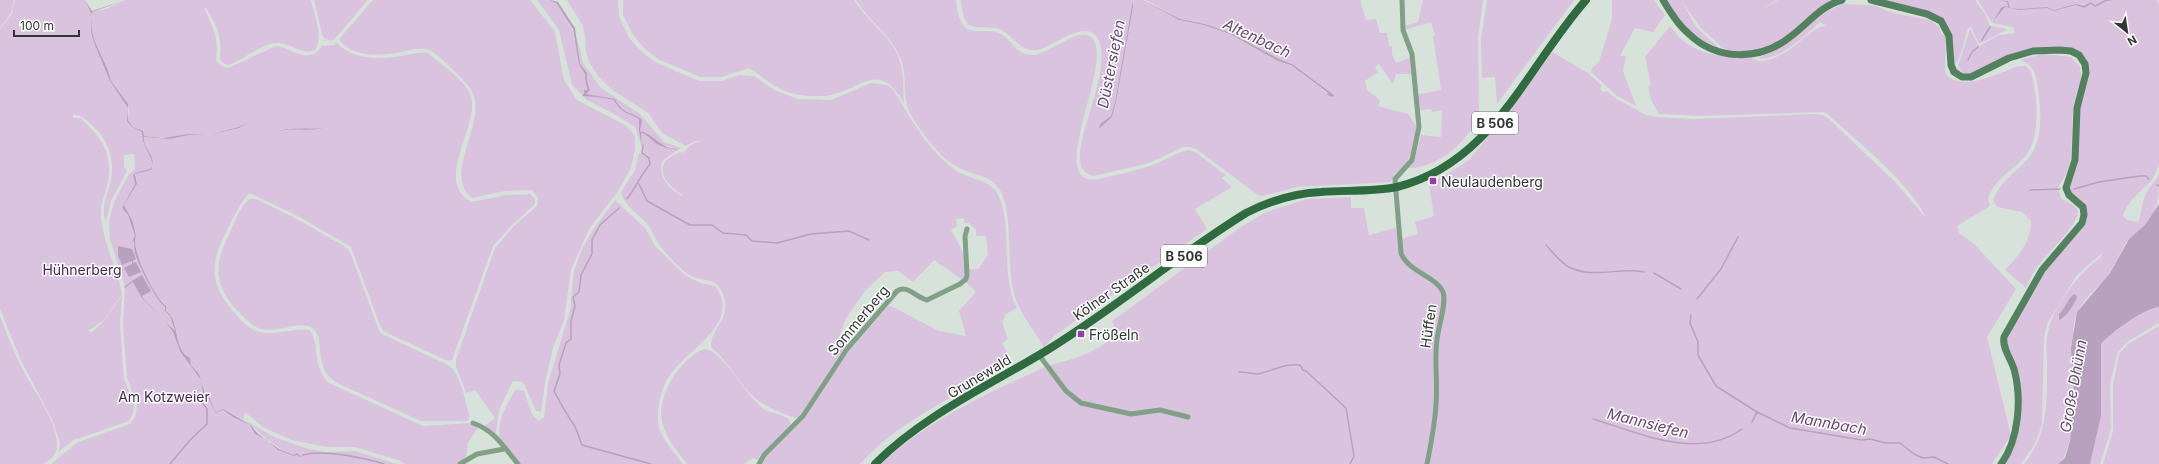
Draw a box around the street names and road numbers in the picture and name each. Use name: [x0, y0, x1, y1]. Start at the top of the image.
road number: B 506: [1472, 112, 1518, 134]
road number: B 506: [1161, 245, 1207, 267]
street label: Kölner Straße: [1069, 258, 1153, 324]
street label: Sommerberg: [824, 282, 892, 358]
street label: Hüffen: [1416, 303, 1440, 349]
street label: Grunewald: [944, 350, 1014, 402]

